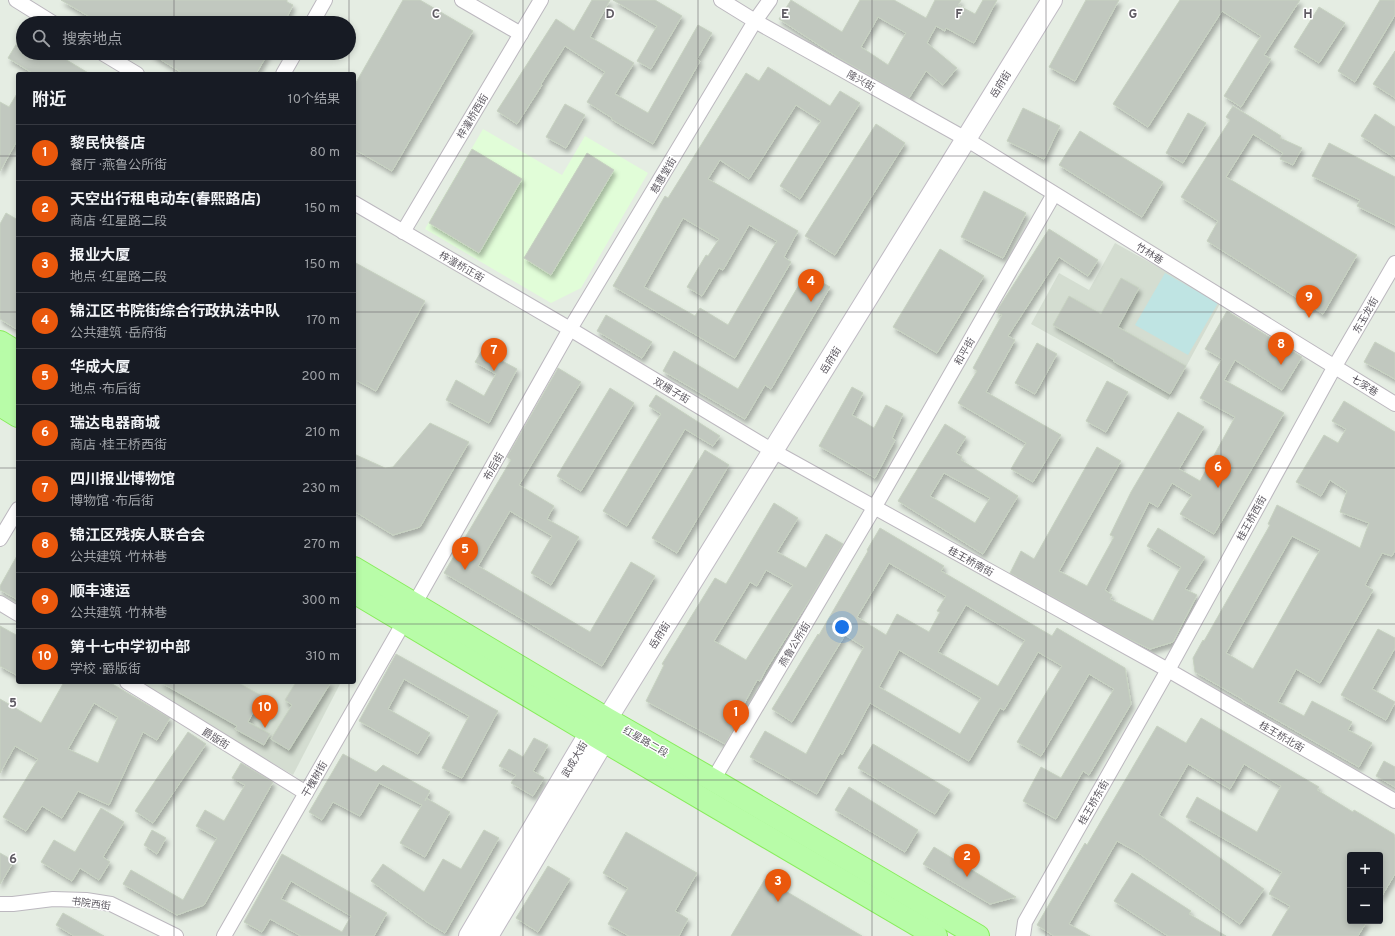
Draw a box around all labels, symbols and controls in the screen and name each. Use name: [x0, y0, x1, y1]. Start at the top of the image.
text: C: [432, 7, 440, 23]
text: D: [605, 7, 615, 23]
text: E: [781, 7, 789, 23]
text: F: [955, 7, 963, 23]
text: G: [1129, 7, 1138, 23]
text: H: [1303, 7, 1313, 23]
search box: [16, 16, 356, 60]
icon: search: [30, 27, 52, 49]
text: 搜索地点: [62, 31, 122, 50]
street label: 隆兴街: [844, 68, 877, 94]
street label: 岳府街: [988, 69, 1015, 101]
text: 附近: [32, 90, 66, 112]
text: 10个结果: [288, 92, 340, 108]
street label: 梓潼桥西街: [455, 92, 492, 142]
text: 黎民快餐店: [70, 135, 145, 154]
text: 1: [42, 145, 48, 161]
text: 80 m: [310, 145, 340, 161]
street label: 慈惠堂街: [648, 155, 680, 196]
text: 餐厅 · 燕鲁公所街: [70, 158, 167, 174]
text: 天空出行租电动车(春熙路店): [70, 191, 261, 210]
text: 2: [41, 201, 49, 217]
text: 150 m: [305, 201, 340, 217]
text: 商店 · 红星路二段: [70, 214, 167, 230]
street label: 竹林巷: [1133, 241, 1165, 268]
text: 报业大厦: [70, 247, 130, 266]
street label: 梓潼桥正街: [436, 249, 486, 285]
text: 3: [41, 257, 49, 273]
text: 150 m: [305, 257, 340, 273]
pin: 4: [798, 269, 824, 302]
text: 地点 · 红星路二段: [70, 270, 167, 286]
pin: 9: [1296, 285, 1322, 318]
street label: 东玉龙街: [1351, 295, 1382, 336]
text: 锦江区书院街综合行政执法中队: [70, 303, 280, 322]
text: 4: [41, 313, 49, 329]
text: 170 m: [306, 313, 340, 329]
text: 公共建筑 · 岳府街: [70, 326, 167, 342]
pin: 8: [1268, 332, 1294, 365]
street label: 和平街: [952, 336, 978, 368]
pin: 7: [481, 338, 507, 371]
street label: 岳府街: [818, 345, 845, 377]
text: 华成大厦: [70, 359, 130, 378]
text: 5: [41, 369, 49, 385]
text: 200 m: [301, 369, 340, 385]
street label: 七家巷: [1348, 373, 1380, 400]
street label: 双栅子街: [651, 375, 692, 407]
text: 地点 · 布后街: [70, 382, 141, 398]
text: 瑞达电器商城: [70, 415, 160, 434]
text: 6: [41, 425, 49, 441]
text: 210 m: [305, 425, 340, 441]
text: 商店 · 桂王桥西街: [70, 438, 167, 454]
street label: 布后街: [481, 451, 507, 483]
pin: 6: [1205, 455, 1231, 488]
text: 四川报业博物馆: [70, 471, 175, 490]
text: 7: [42, 481, 48, 497]
text: 230 m: [302, 481, 340, 497]
text: 博物馆 · 布后街: [70, 494, 154, 510]
street label: 桂王桥西街: [1235, 494, 1270, 544]
text: 锦江区残疾人联合会: [70, 527, 205, 546]
text: 8: [41, 537, 49, 553]
text: 270 m: [303, 537, 340, 553]
pin: 5: [452, 537, 478, 570]
street label: 桂王桥南街: [945, 545, 995, 580]
text: 公共建筑 · 竹林巷: [70, 550, 167, 566]
text: 顺丰速运: [70, 583, 130, 602]
text: 9: [41, 593, 49, 609]
text: 300 m: [302, 593, 340, 609]
text: 公共建筑 · 竹林巷: [70, 606, 167, 622]
your location: [832, 617, 852, 637]
street label: 岳府街: [647, 620, 674, 652]
street label: 燕鲁公所街: [777, 620, 814, 670]
text: 第十七中学初中部: [70, 639, 190, 658]
text: 10: [38, 649, 52, 665]
text: 310 m: [305, 649, 340, 665]
text: 学校 · 爵版街: [70, 662, 141, 678]
pin: 10: [252, 695, 278, 728]
text: 5: [9, 696, 17, 712]
pin: 1: [723, 700, 749, 733]
street label: 桂王桥北街: [1256, 719, 1306, 755]
street label: 红星路二段: [620, 724, 670, 760]
street label: 爵版街: [199, 726, 231, 753]
street label: 武成大街: [559, 739, 591, 780]
street label: 干槐树街: [300, 759, 331, 800]
street label: 桂王桥东街: [1076, 778, 1112, 828]
pin: 2: [954, 844, 980, 877]
text: 6: [9, 852, 17, 868]
map controls: [1347, 852, 1383, 924]
button: +: [1347, 852, 1383, 888]
pin: 3: [765, 869, 791, 902]
button: −: [1347, 888, 1383, 924]
street label: 书院西街: [70, 895, 112, 914]

